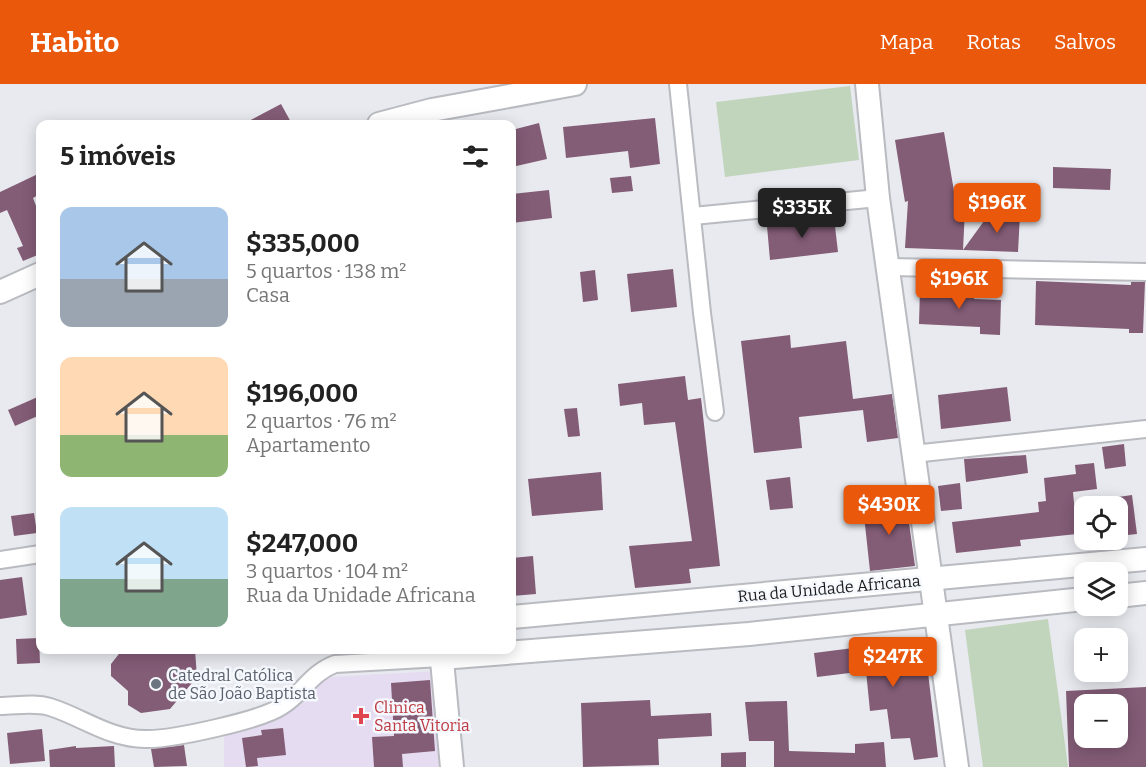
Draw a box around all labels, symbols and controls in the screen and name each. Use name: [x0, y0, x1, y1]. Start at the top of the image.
text: Habito: [30, 26, 120, 59]
text: Mapa: [880, 29, 934, 55]
text: Rotas: [967, 29, 1021, 55]
text: Salvos: [1054, 29, 1116, 55]
icon: filters: [459, 140, 492, 173]
text: 5 imóveis: [60, 141, 176, 172]
pin: $196K: [955, 183, 1039, 234]
pin: $335K: [760, 188, 844, 239]
text: $196K: [968, 190, 1026, 214]
text: $335K: [772, 195, 832, 219]
text: $335,000: [246, 228, 360, 259]
icon: home: [108, 231, 180, 303]
text: 5 quartos · 138 m²: [246, 259, 406, 283]
pin: $196K: [917, 259, 1001, 310]
text: $196K: [930, 266, 988, 290]
text: Casa: [246, 283, 290, 307]
text: $196,000: [246, 378, 358, 409]
icon: home: [108, 381, 180, 453]
text: 2 quartos · 76 m²: [246, 409, 397, 433]
text: Apartamento: [246, 433, 371, 457]
pin: $430K: [847, 485, 931, 536]
text: $430K: [858, 492, 920, 516]
map controls: [1074, 496, 1128, 748]
button: locate: [1074, 496, 1128, 550]
text: $247,000: [246, 528, 358, 559]
icon: home: [108, 531, 180, 603]
text: 3 quartos · 104 m²: [246, 559, 408, 583]
button: layers: [1074, 562, 1128, 616]
street label: Rua da Unidade Africana: [737, 571, 922, 606]
text: Rua da Unidade Africana: [246, 583, 476, 607]
button: +: [1074, 628, 1128, 682]
pin: $247K: [851, 637, 935, 688]
text: $247K: [863, 644, 923, 668]
place label: Catedral Católica de São João Baptista: [168, 666, 316, 703]
marker: Catedral Católica de São João Baptista: [149, 677, 163, 691]
button: −: [1074, 694, 1128, 748]
place label: Clinica Santa Vitoria: [374, 698, 470, 735]
marker: Clinica Santa Vitoria: [352, 707, 370, 725]

